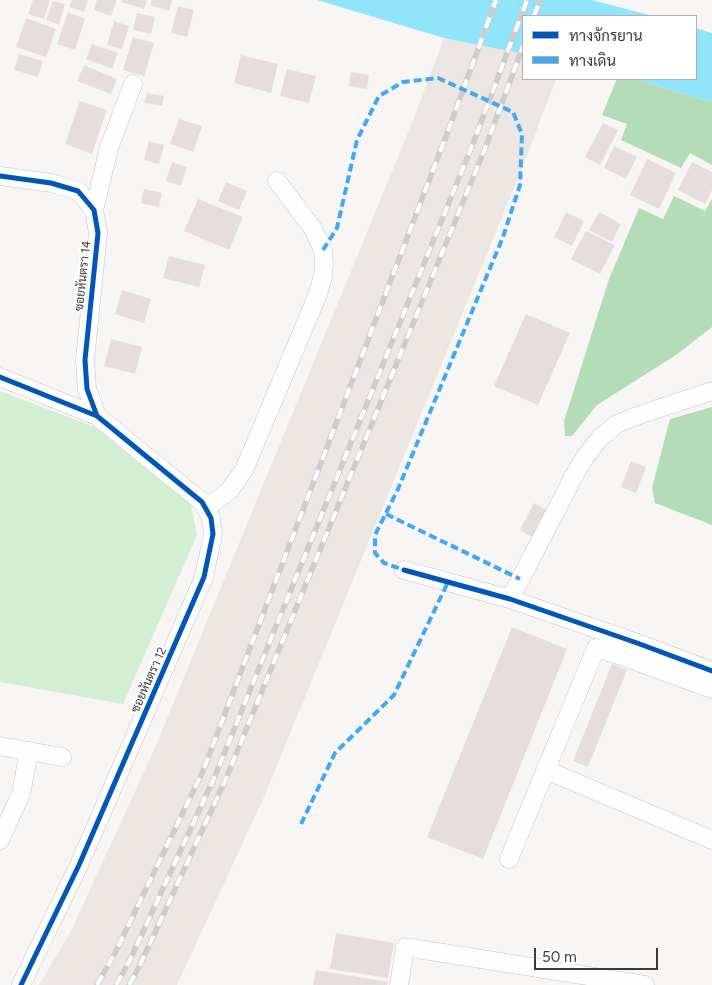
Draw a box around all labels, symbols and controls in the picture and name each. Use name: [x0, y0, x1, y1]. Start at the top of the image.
legend: [522, 15, 697, 80]
text: ทางจักรยาน: [569, 27, 643, 45]
text: ทางเดิน: [569, 52, 616, 70]
street label: ซอยหันตรา 14: [72, 240, 94, 312]
street label: ซอยหันตรา 12: [128, 645, 170, 715]
scale bar: [537, 938, 661, 970]
text: 50 m: [542, 948, 577, 966]

